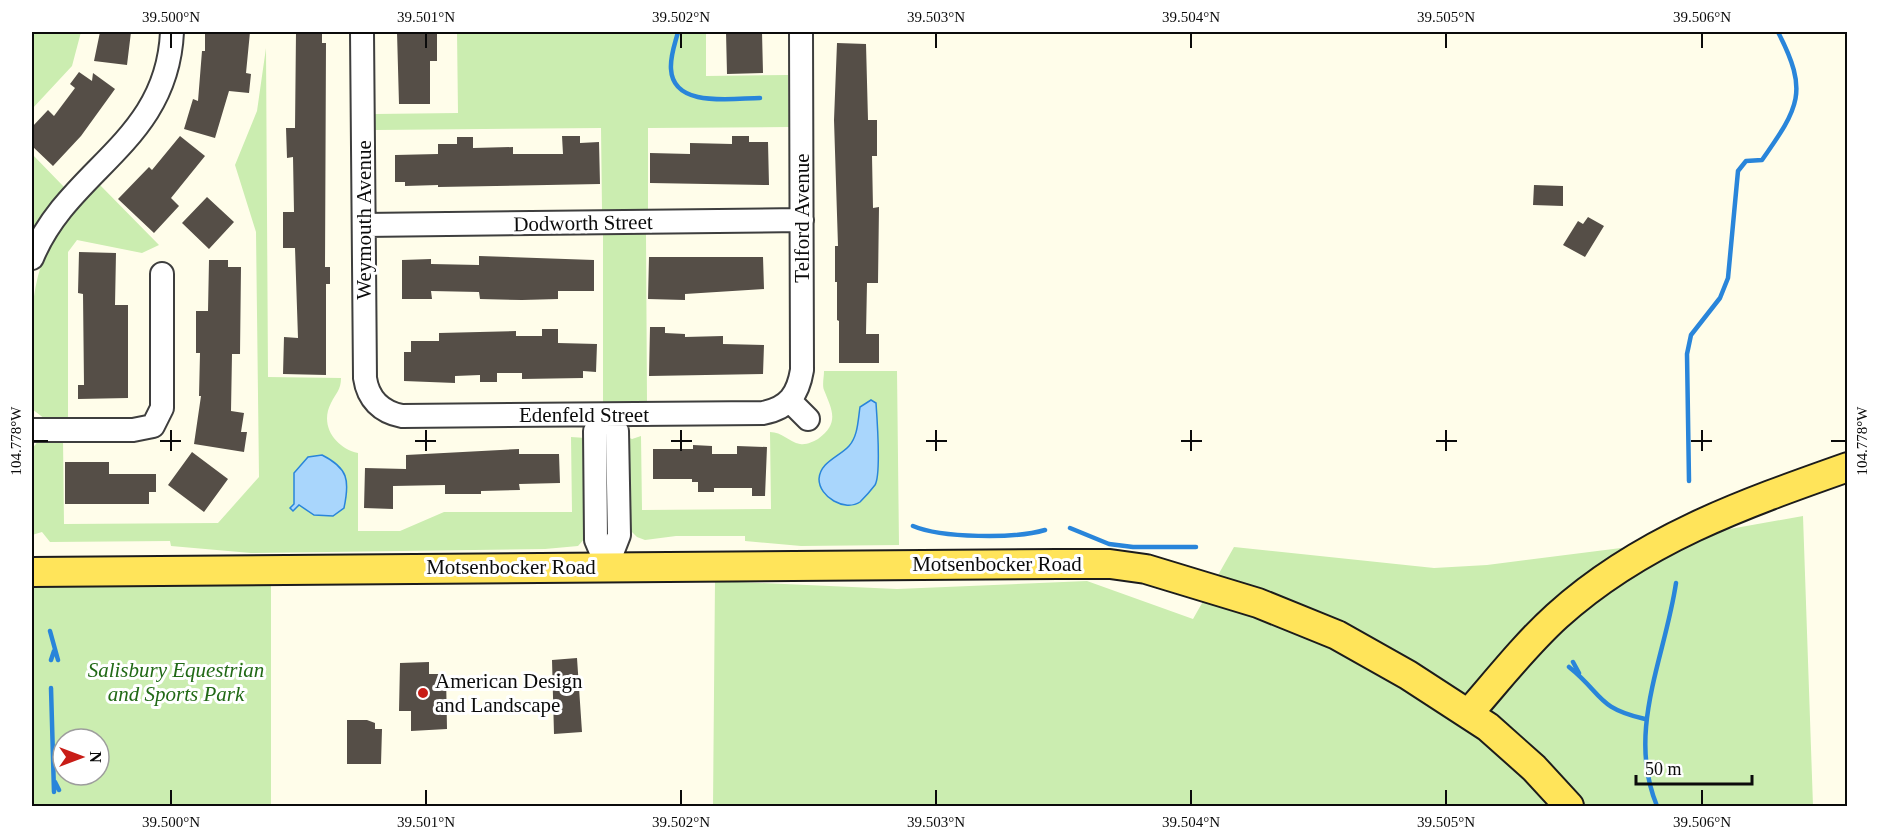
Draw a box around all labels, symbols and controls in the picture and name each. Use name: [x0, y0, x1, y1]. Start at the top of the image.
text: 39.500°N: [142, 9, 200, 25]
text: 39.501°N: [397, 9, 455, 25]
text: 39.502°N: [652, 9, 710, 25]
text: 39.503°N: [907, 9, 965, 25]
text: 39.504°N: [1162, 9, 1220, 25]
text: 39.505°N: [1417, 9, 1475, 25]
text: 39.506°N: [1673, 9, 1731, 25]
street label: Weymouth Avenue: [352, 140, 376, 300]
street label: Telford Avenue: [790, 153, 814, 283]
street label: Dodworth Street: [513, 210, 653, 236]
street label: Edenfeld Street: [519, 403, 649, 427]
text: 104.778°W: [8, 406, 24, 475]
text: 104.778°W: [1854, 406, 1870, 475]
street label: Motsenbocker Road: [912, 552, 1082, 576]
street label: Motsenbocker Road: [426, 555, 596, 579]
park label: Salisbury Equestrian and Sports Park: [88, 658, 264, 706]
place label: American Design and Landscape: [435, 669, 583, 717]
marker: American Design and Landscape: [416, 686, 430, 700]
north arrow: [51, 727, 111, 787]
scale bar: [1636, 748, 1752, 786]
text: N: [87, 751, 104, 763]
text: 50 m: [1645, 759, 1682, 779]
text: 39.500°N: [142, 814, 200, 830]
text: 39.501°N: [397, 814, 455, 830]
text: 39.502°N: [652, 814, 710, 830]
text: 39.503°N: [907, 814, 965, 830]
text: 39.504°N: [1162, 814, 1220, 830]
text: 39.505°N: [1417, 814, 1475, 830]
text: 39.506°N: [1673, 814, 1731, 830]

